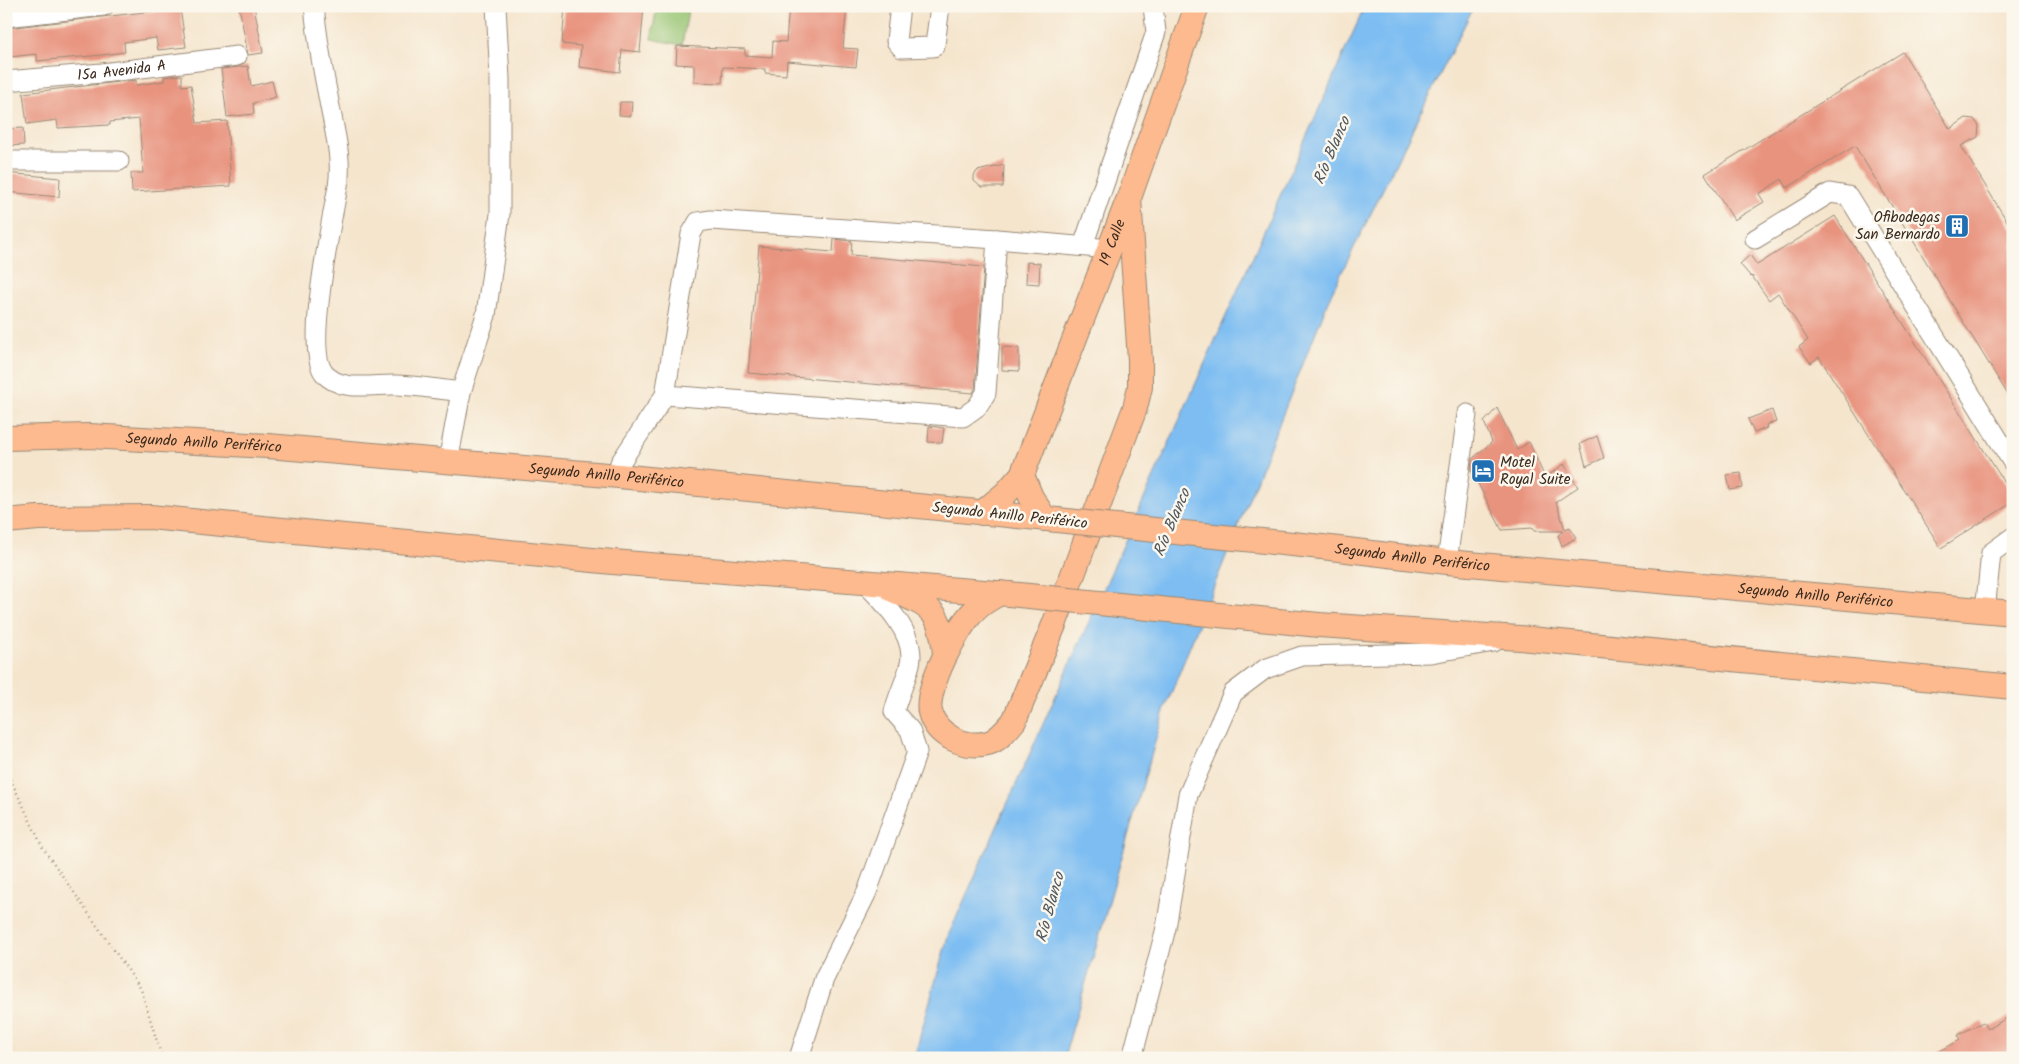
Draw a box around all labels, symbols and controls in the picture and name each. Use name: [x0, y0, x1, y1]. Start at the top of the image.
street label: 15a Avenida A: [76, 54, 167, 88]
water label: Río Blanco: [1307, 111, 1359, 188]
place label: Ofibodegas San Bernardo: [1855, 206, 1941, 247]
building icon: Ofibodegas San Bernardo: [1944, 213, 1970, 239]
street label: 19 Calle: [1093, 215, 1133, 269]
street label: Segundo Anillo Periférico: [125, 427, 283, 460]
place label: Motel Royal Suite: [1500, 451, 1571, 492]
street label: Segundo Anillo Periférico: [528, 457, 685, 495]
hotel icon: Motel Royal Suite: [1470, 458, 1496, 484]
water label: Río Blanco: [1147, 483, 1199, 560]
street label: Segundo Anillo Periférico: [931, 496, 1089, 536]
street label: Segundo Anillo Periférico: [1333, 538, 1491, 579]
street label: Segundo Anillo Periférico: [1737, 577, 1894, 615]
water label: Río Blanco: [1029, 868, 1072, 945]

